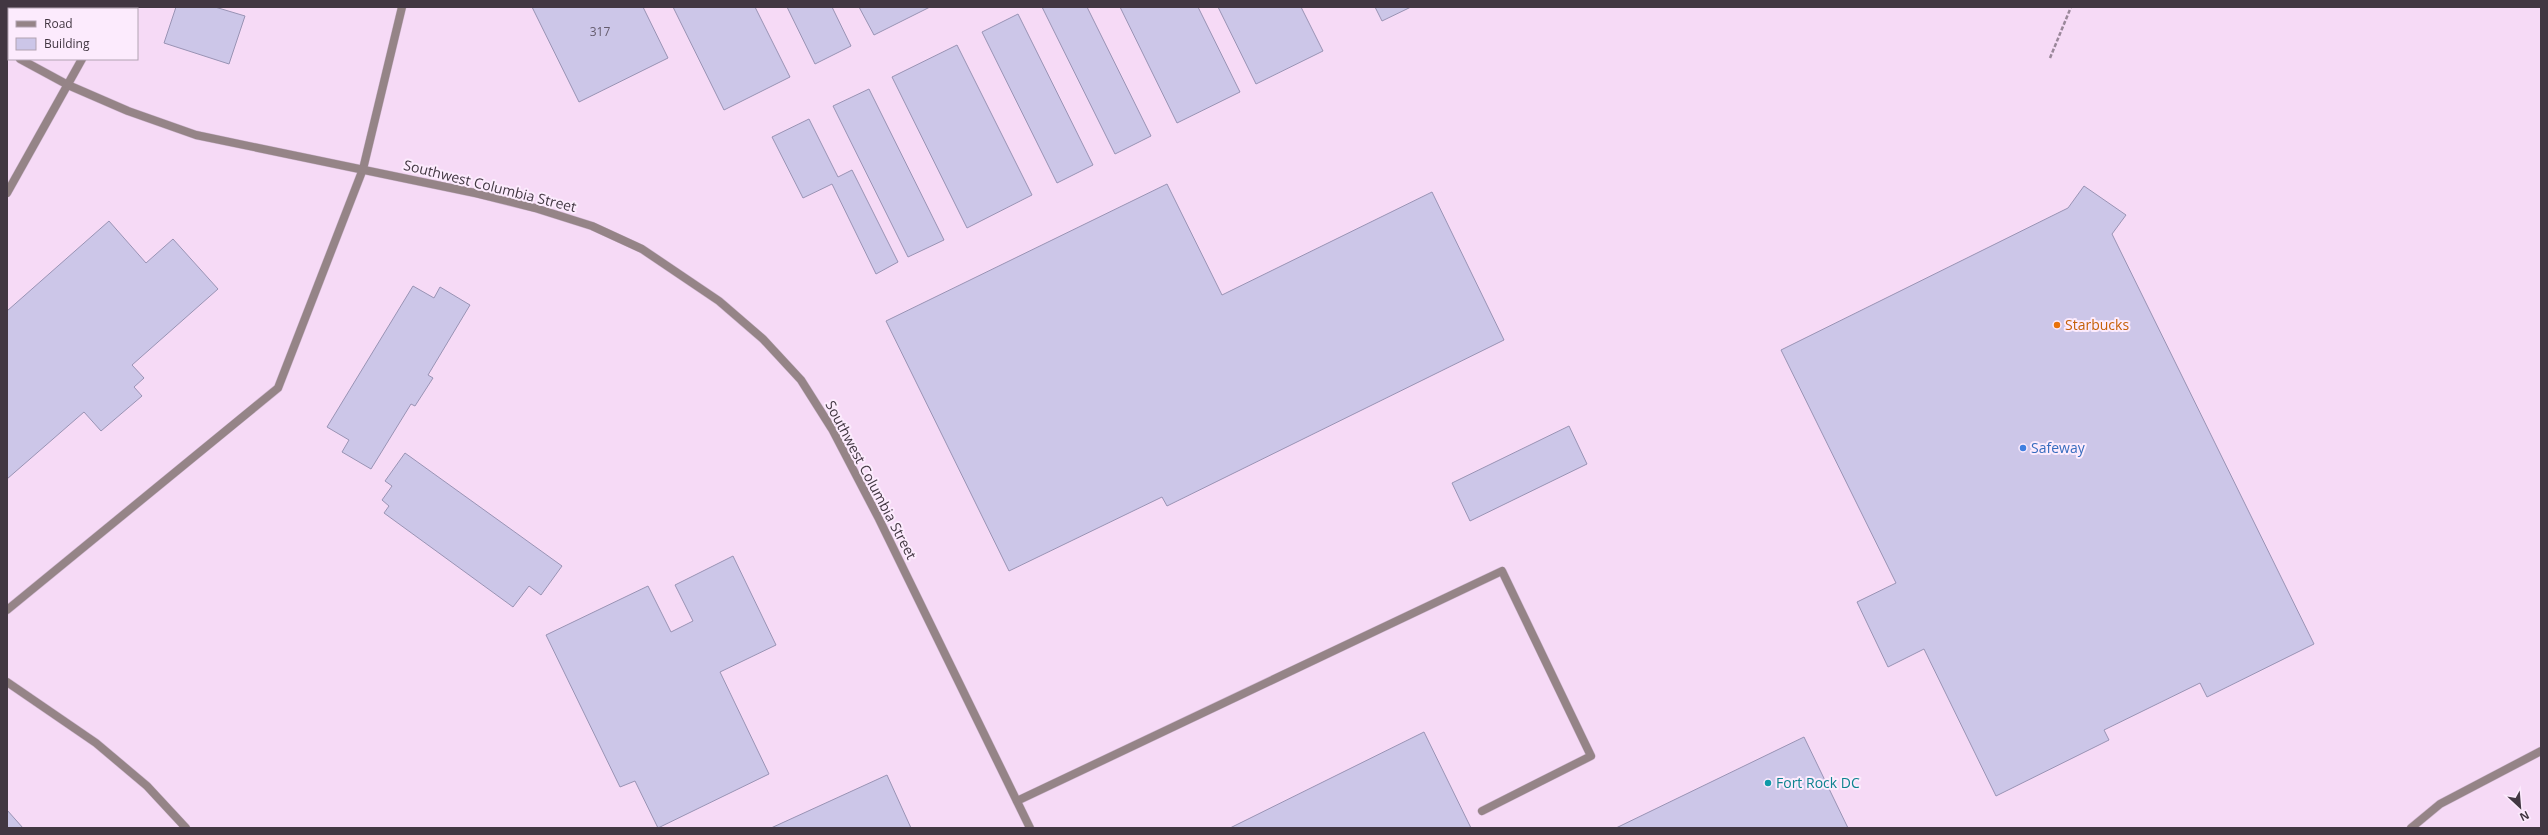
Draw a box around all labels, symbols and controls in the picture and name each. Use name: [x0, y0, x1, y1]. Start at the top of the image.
legend: [8, 8, 138, 60]
text: Road: [44, 15, 73, 32]
house number: 317: [590, 23, 610, 40]
text: Building: [44, 35, 90, 52]
street label: Southwest Columbia Street: [402, 155, 578, 216]
place label: Starbucks: [2065, 315, 2129, 334]
marker: Starbucks: [2052, 320, 2062, 330]
street label: Southwest Columbia Street: [821, 397, 921, 562]
place label: Safeway: [2031, 438, 2086, 457]
marker: Safeway: [2018, 443, 2028, 453]
place label: Fort Rock DC: [1776, 773, 1860, 792]
marker: Fort Rock DC: [1763, 778, 1773, 788]
north arrow: [2500, 787, 2540, 827]
text: N: [2517, 808, 2532, 825]

